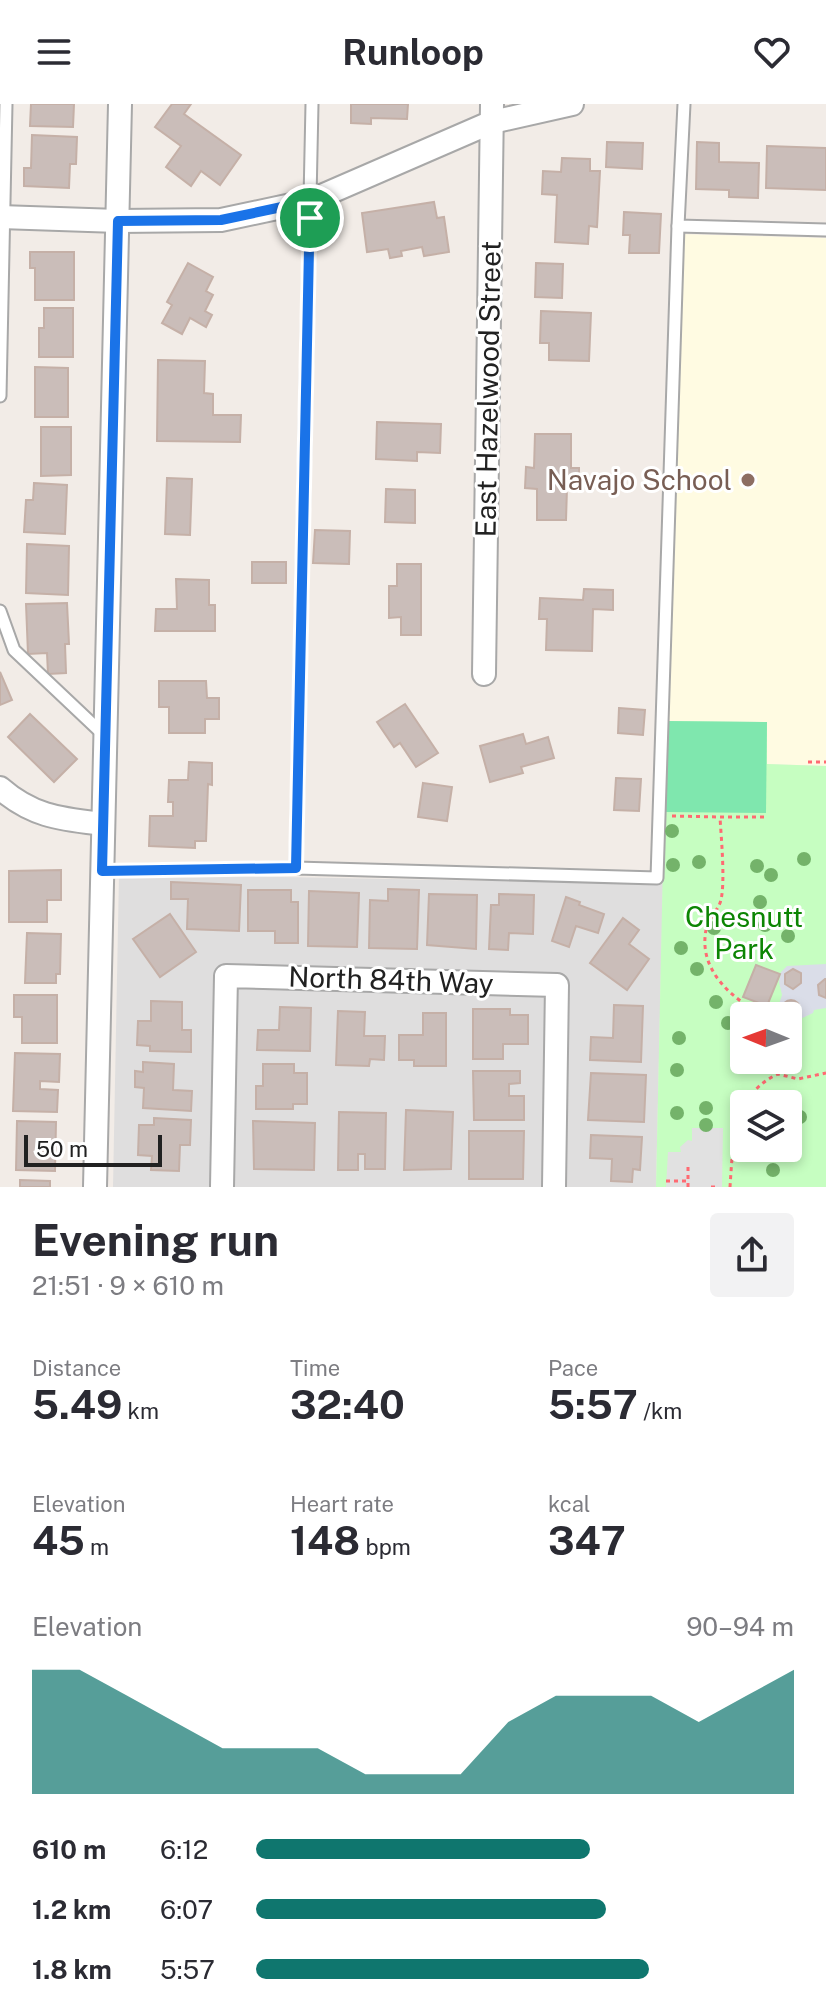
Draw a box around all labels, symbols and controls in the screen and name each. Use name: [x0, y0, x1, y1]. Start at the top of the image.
icon: menu: [32, 30, 76, 74]
icon: heart: [750, 30, 794, 74]
text: Runloop: [342, 31, 484, 73]
pin: [276, 184, 344, 252]
icon: arrive: [288, 196, 332, 240]
street label: East Hazelwood Street: [468, 240, 507, 538]
place label: Navajo School: [547, 463, 732, 496]
marker: Navajo School: [739, 471, 757, 489]
park label: Chesnutt Park: [685, 900, 803, 965]
street label: North 84th Way: [288, 959, 494, 1000]
north arrow: [730, 1002, 802, 1074]
map controls: [730, 1002, 802, 1162]
button: layers: [730, 1090, 802, 1162]
scale bar: [24, 1131, 162, 1167]
text: 50 m: [36, 1136, 88, 1162]
button: share: [710, 1213, 794, 1297]
text: Evening run: [32, 1214, 279, 1266]
text: 21:51 · 9 × 610 m: [32, 1270, 224, 1301]
text: Distance: [32, 1355, 121, 1381]
text: Time: [290, 1355, 340, 1381]
text: Pace: [548, 1355, 598, 1381]
text: 5.49: [32, 1381, 122, 1428]
text: 32:40: [290, 1381, 405, 1428]
text: 5:57: [548, 1381, 638, 1428]
text: km: [122, 1398, 159, 1424]
text: /km: [638, 1398, 682, 1424]
text: Elevation: [32, 1491, 125, 1517]
text: Heart rate: [290, 1491, 394, 1517]
text: kcal: [548, 1491, 590, 1517]
text: 45: [32, 1517, 85, 1564]
text: 148: [290, 1517, 360, 1564]
text: 347: [548, 1517, 626, 1564]
text: m: [85, 1534, 109, 1560]
text: bpm: [360, 1534, 411, 1560]
text: Elevation: [32, 1611, 142, 1642]
text: 90–94 m: [686, 1611, 794, 1642]
text: 610 m: [32, 1834, 106, 1865]
text: 6:12: [160, 1834, 208, 1865]
text: 1.2 km: [32, 1894, 111, 1925]
text: 6:07: [160, 1894, 213, 1925]
text: 1.8 km: [32, 1954, 112, 1985]
text: 5:57: [160, 1954, 215, 1985]

